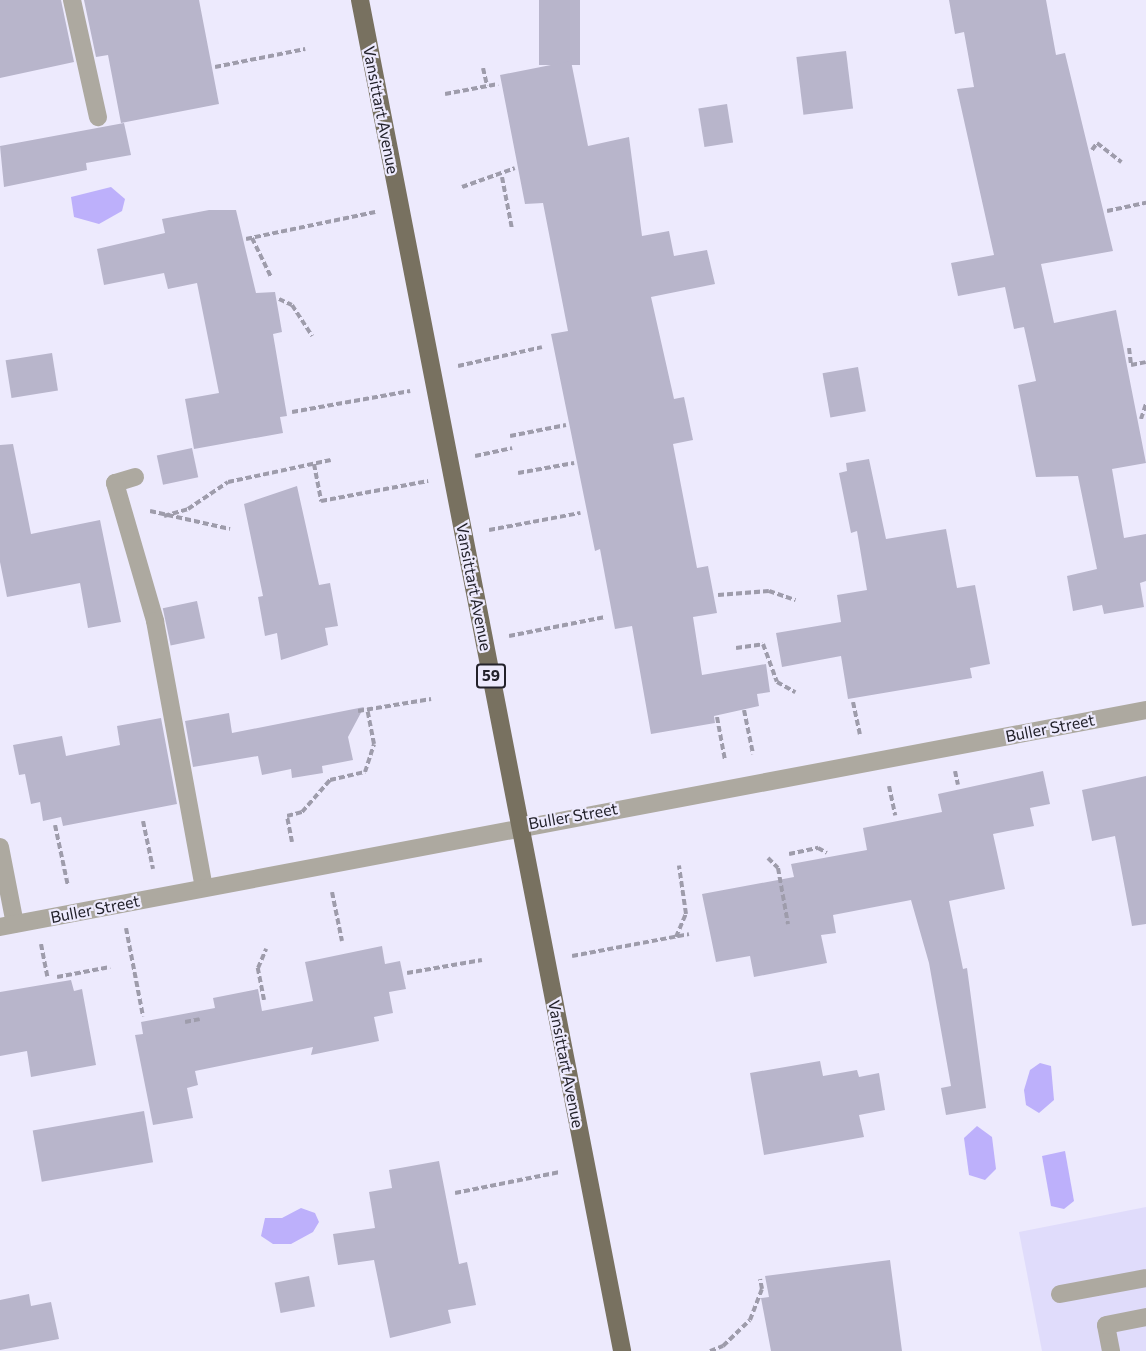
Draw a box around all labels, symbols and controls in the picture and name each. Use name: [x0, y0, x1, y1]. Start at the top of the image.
street label: Vansittart Avenue: [359, 44, 403, 176]
street label: Vansittart Avenue: [452, 521, 496, 653]
road number: 59: [476, 664, 506, 688]
street label: Buller Street: [1004, 710, 1096, 746]
street label: Buller Street: [527, 799, 619, 833]
street label: Buller Street: [49, 891, 141, 927]
street label: Vansittart Avenue: [544, 998, 588, 1130]

